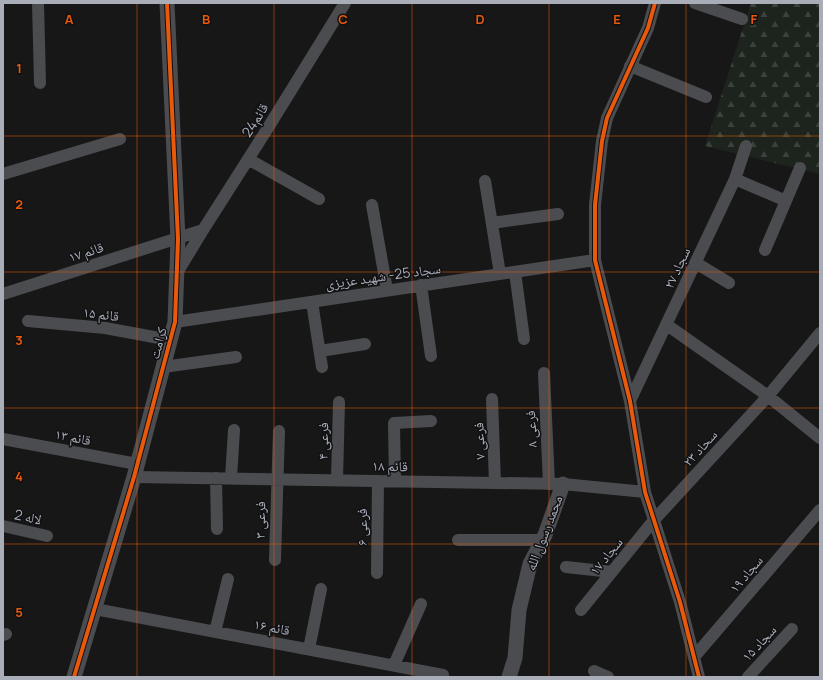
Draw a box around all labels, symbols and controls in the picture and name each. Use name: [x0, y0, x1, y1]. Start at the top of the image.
text: A: [65, 10, 74, 28]
text: B: [202, 10, 210, 28]
text: C: [338, 10, 348, 28]
text: D: [475, 10, 485, 28]
text: E: [613, 10, 621, 28]
text: F: [751, 10, 758, 28]
text: 1: [16, 59, 22, 77]
street label: قائم24: [237, 99, 273, 141]
text: 2: [15, 195, 23, 213]
street label: قائم ۱۷: [66, 237, 106, 267]
street label: سجاد ۲۷: [659, 244, 694, 291]
street label: سجاد 25- شهید عزیزی: [324, 258, 442, 293]
street label: قائم ۱۵: [82, 302, 120, 326]
street label: کرامت: [144, 324, 171, 361]
text: 3: [15, 331, 23, 349]
street label: فرعی ۸: [520, 410, 541, 448]
street label: فرعی ۴: [313, 422, 332, 460]
street label: فرعی ۷: [468, 422, 489, 460]
street label: قائم ۱۳: [53, 424, 93, 450]
street label: سحاد ۲۳: [678, 425, 721, 470]
street label: قائم ۱۸: [372, 456, 408, 476]
text: 4: [15, 467, 23, 485]
street label: محمد رسول الله: [520, 492, 567, 573]
street label: فرعی ۳: [250, 501, 269, 539]
street label: لاله 2: [13, 504, 43, 529]
street label: فرعی ۶: [352, 508, 371, 546]
street label: سجاد ۱۷: [585, 533, 627, 578]
street label: سجاد ۱۹: [724, 551, 767, 596]
text: 5: [15, 603, 23, 621]
street label: قائم ۱۶: [252, 614, 292, 640]
street label: سجاد ۱۵: [737, 620, 780, 665]

